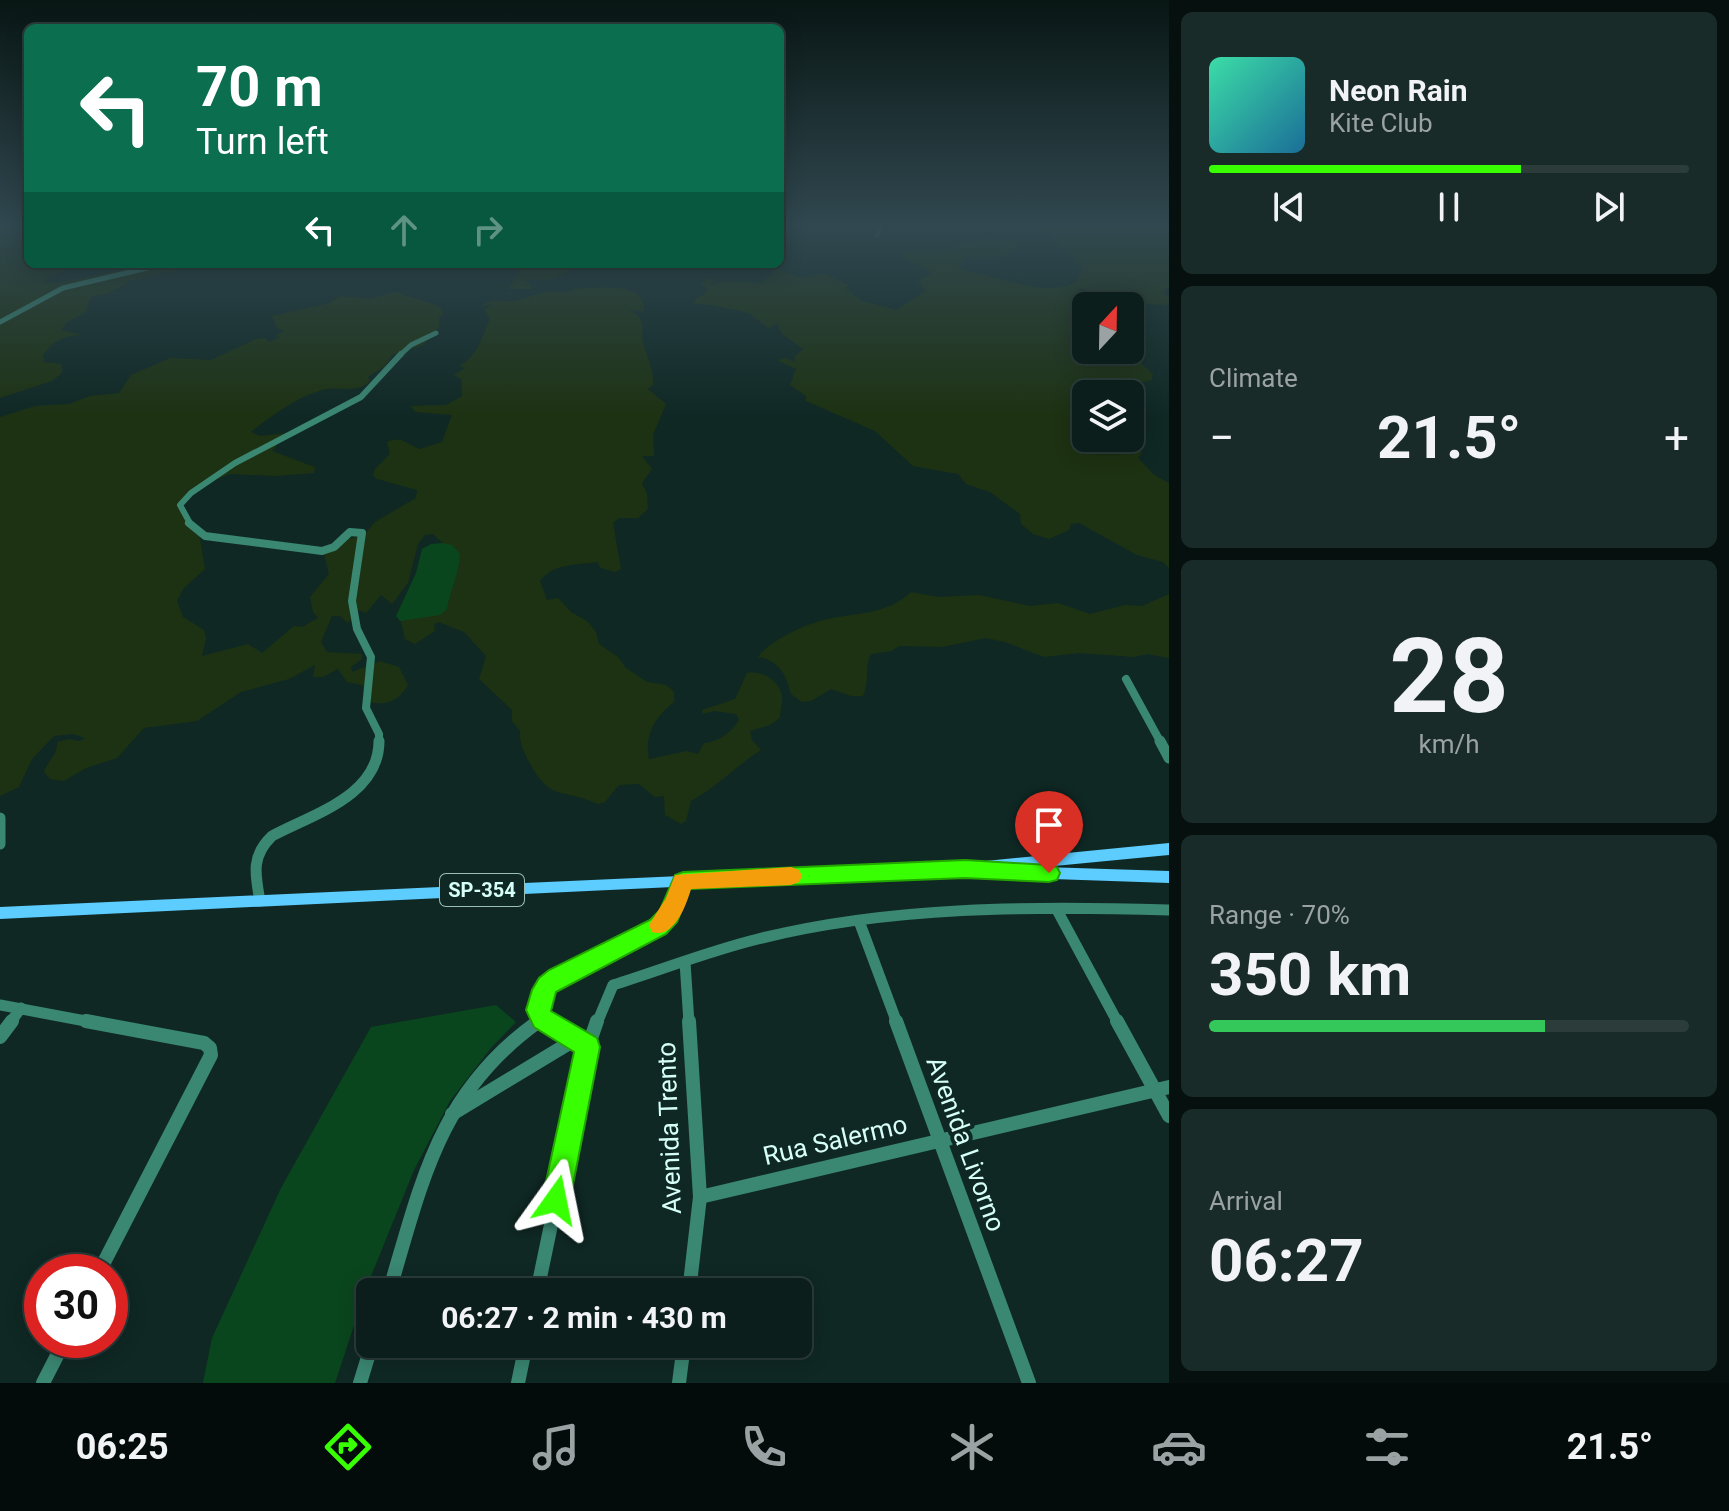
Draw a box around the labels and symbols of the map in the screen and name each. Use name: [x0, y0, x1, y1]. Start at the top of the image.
north arrow: [1072, 292, 1144, 364]
pin: [1015, 791, 1083, 873]
road number: SP-354: [440, 874, 524, 906]
street label: Avenida Trento: [651, 1041, 687, 1215]
street label: Avenida Livorno: [920, 1052, 1012, 1236]
street label: Rua Salermo: [760, 1109, 910, 1171]
position arrow: [514, 1158, 598, 1242]
speed limit sign: 30: [24, 1254, 128, 1358]

